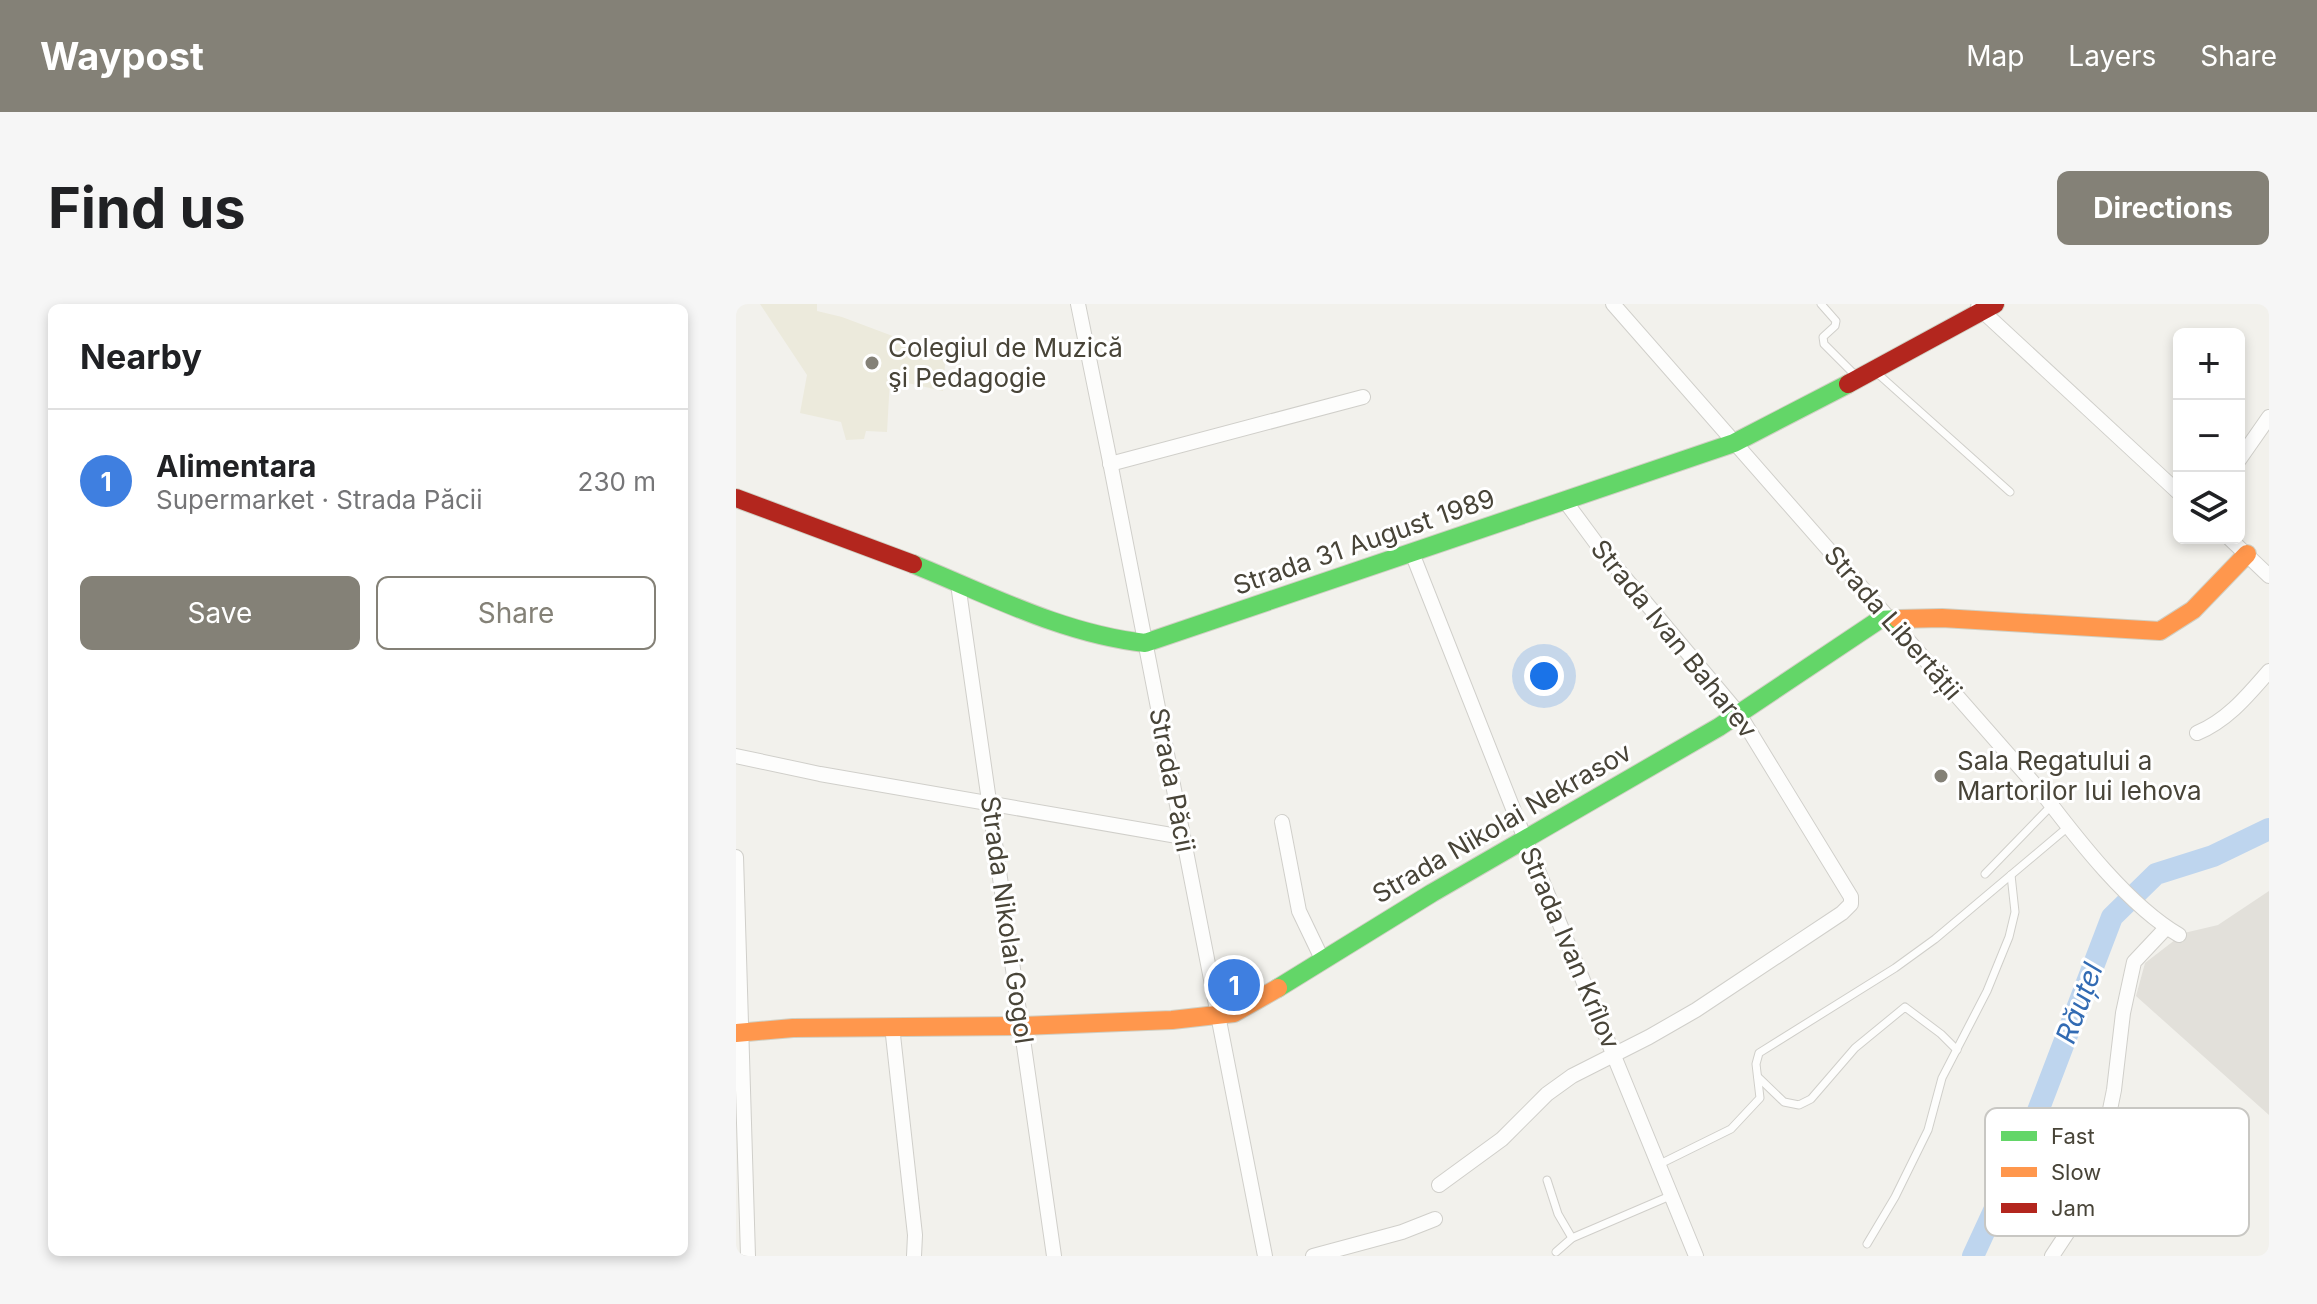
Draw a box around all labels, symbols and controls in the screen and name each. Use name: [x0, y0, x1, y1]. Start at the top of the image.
text: Waypost: [40, 33, 204, 79]
text: Map: [1966, 39, 2024, 73]
text: Layers: [2068, 39, 2156, 73]
text: Share: [2200, 39, 2277, 73]
button: Directions: [2057, 171, 2269, 245]
text: Find us: [48, 174, 246, 242]
map controls: [2173, 328, 2245, 544]
button: +: [2173, 328, 2245, 400]
place label: Colegiul de Muzică şi Pedagogie: [888, 332, 1123, 393]
text: Nearby: [80, 336, 202, 377]
marker: Colegiul de Muzică şi Pedagogie: [863, 354, 881, 372]
button: −: [2173, 400, 2245, 472]
text: Alimentara: [156, 448, 316, 484]
text: 1: [100, 466, 112, 497]
text: 230 m: [578, 466, 656, 497]
button: layers: [2173, 472, 2245, 544]
street label: Strada 31 August 1989: [1229, 482, 1499, 601]
text: Supermarket · Strada Păcii: [156, 484, 482, 515]
street label: Strada Ivan Baharev: [1585, 533, 1764, 744]
street label: Strada Libertății: [1817, 539, 1969, 707]
button: Save: [80, 576, 360, 650]
button: Share: [376, 576, 656, 650]
your location: [1524, 656, 1564, 696]
street label: Strada Păcii: [1143, 705, 1202, 855]
street label: Strada Nikolai Nekrasov: [1367, 736, 1637, 909]
place label: Sala Regatului a Martorilor lui Iehova: [1957, 745, 2202, 806]
marker: Sala Regatului a Martorilor lui Iehova: [1932, 767, 1950, 785]
street label: Strada Nikolai Gogol: [975, 794, 1040, 1046]
street label: Strada Ivan Krîlov: [1514, 842, 1627, 1053]
pin: 1: [1208, 955, 1260, 1015]
water label: Răuțel: [2048, 958, 2110, 1048]
legend: [1985, 1108, 2249, 1236]
text: Fast: [2051, 1123, 2095, 1149]
text: Slow: [2051, 1159, 2101, 1185]
text: Jam: [2051, 1195, 2095, 1221]

